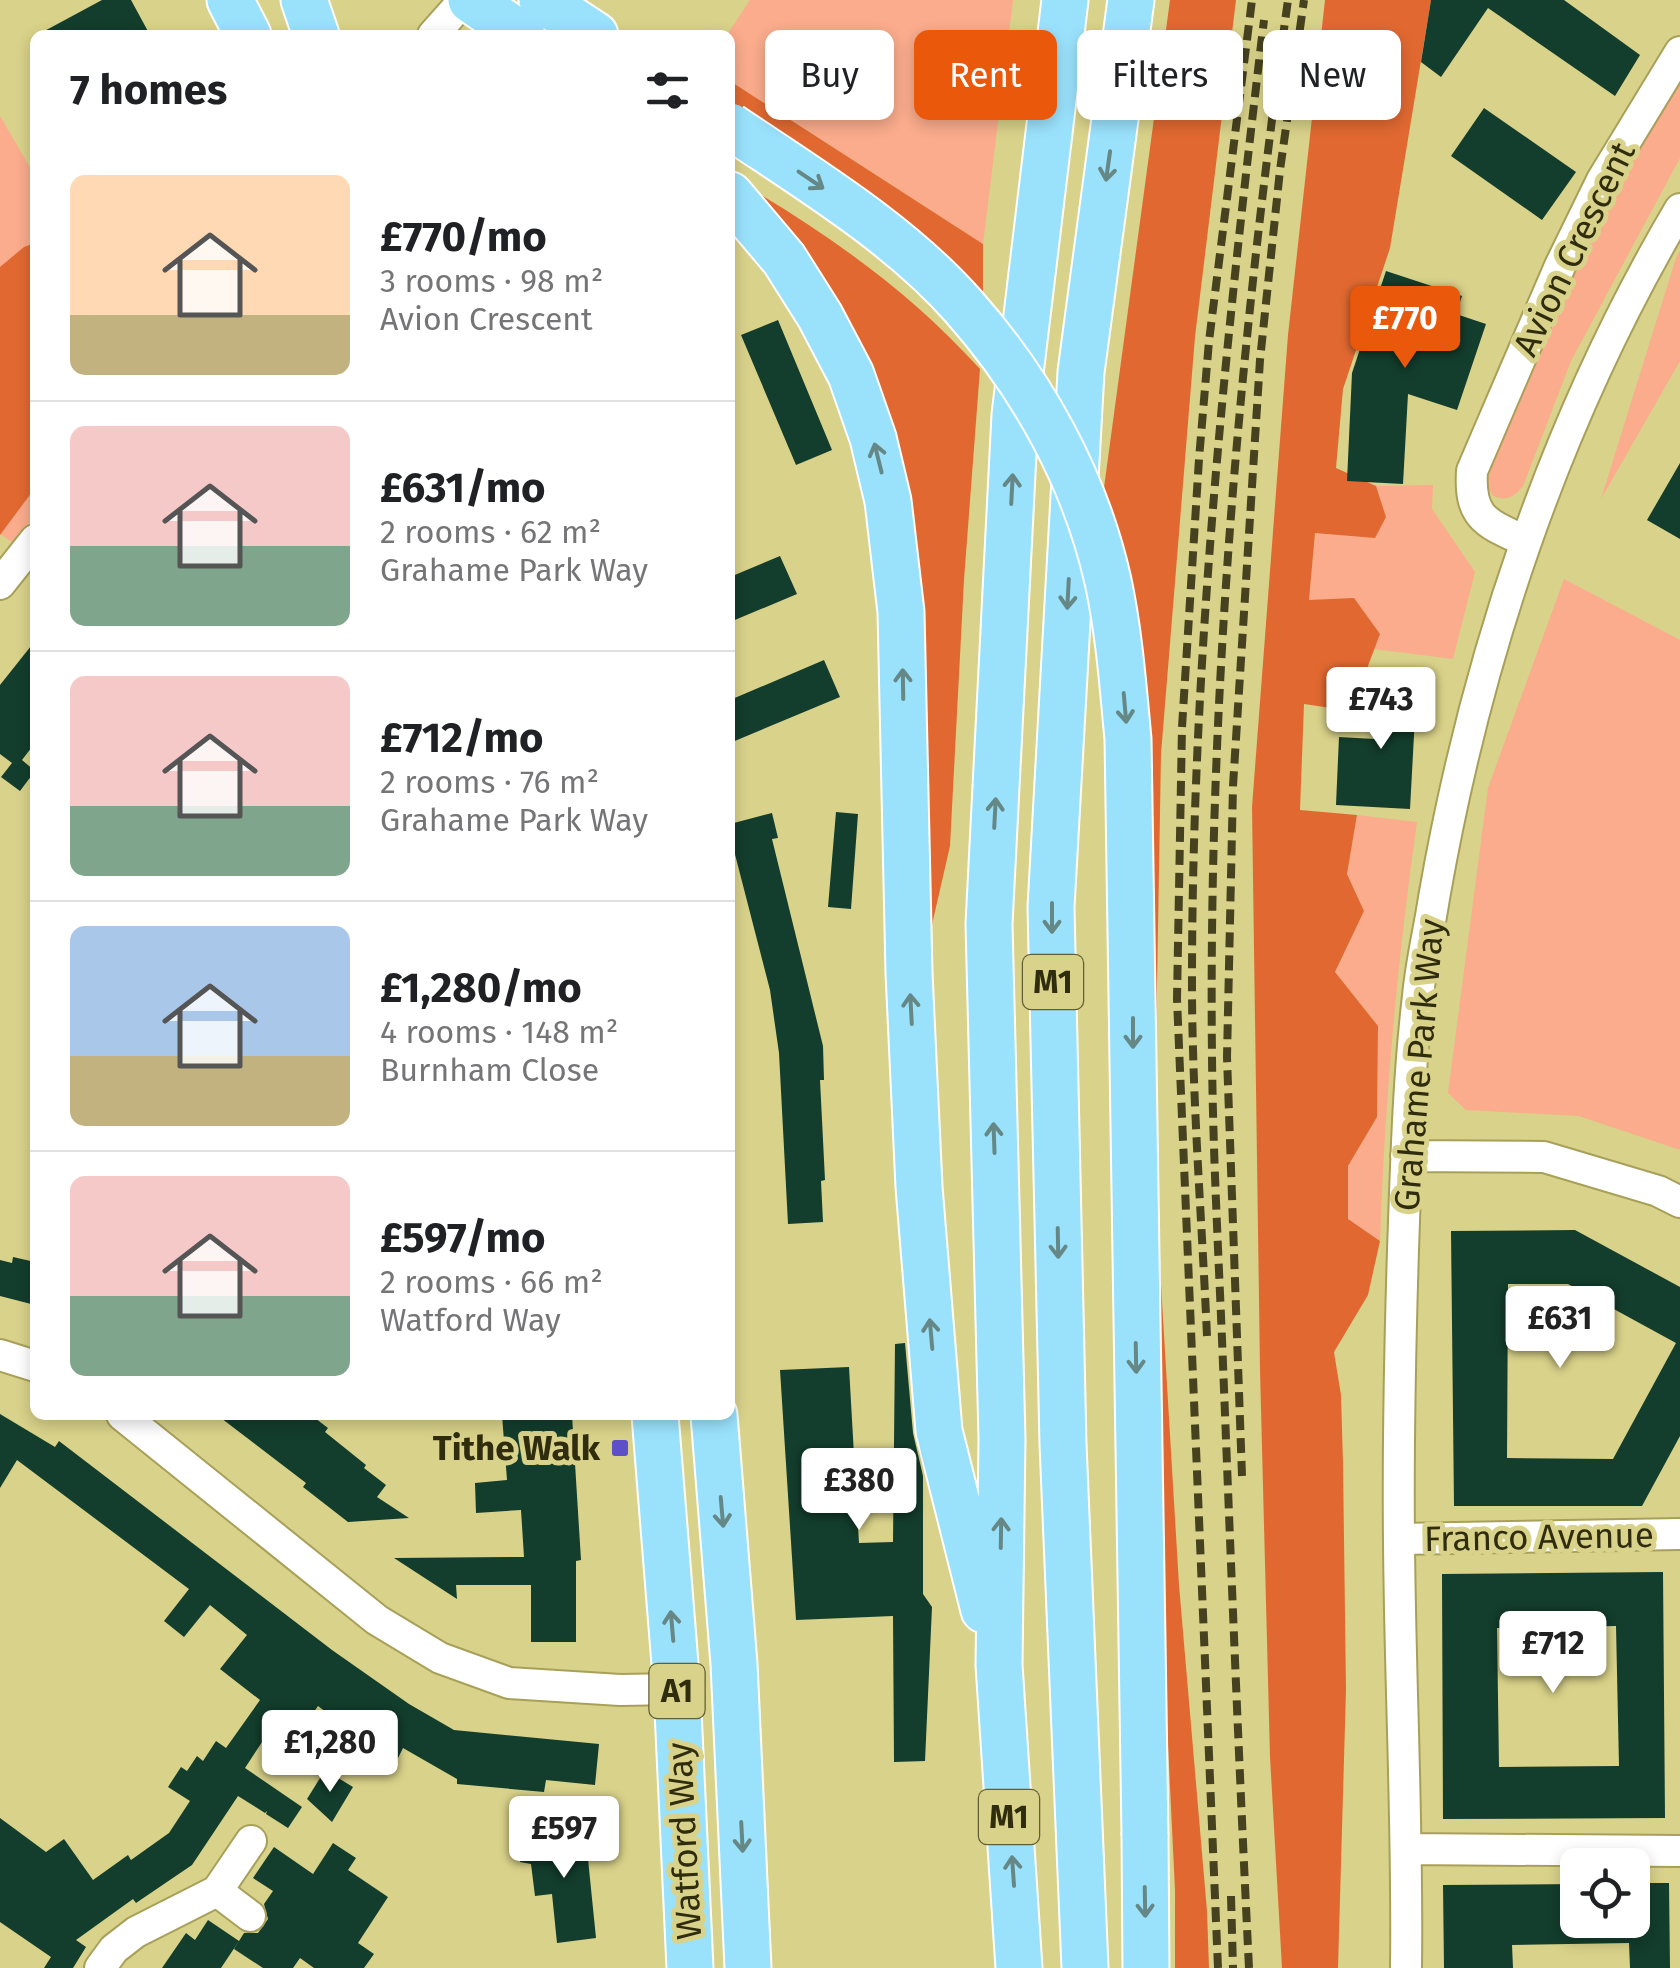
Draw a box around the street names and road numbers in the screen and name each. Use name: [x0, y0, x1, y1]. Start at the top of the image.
street label: Avion Crescent: [1504, 135, 1644, 363]
street label: Grahame Park Way: [1385, 917, 1453, 1213]
road number: M1: [1023, 955, 1083, 1009]
street label: Franco Avenue: [1424, 1514, 1654, 1560]
road number: A1: [650, 1664, 704, 1718]
street label: Watford Way: [658, 1741, 710, 1941]
road number: M1: [979, 1790, 1039, 1844]

